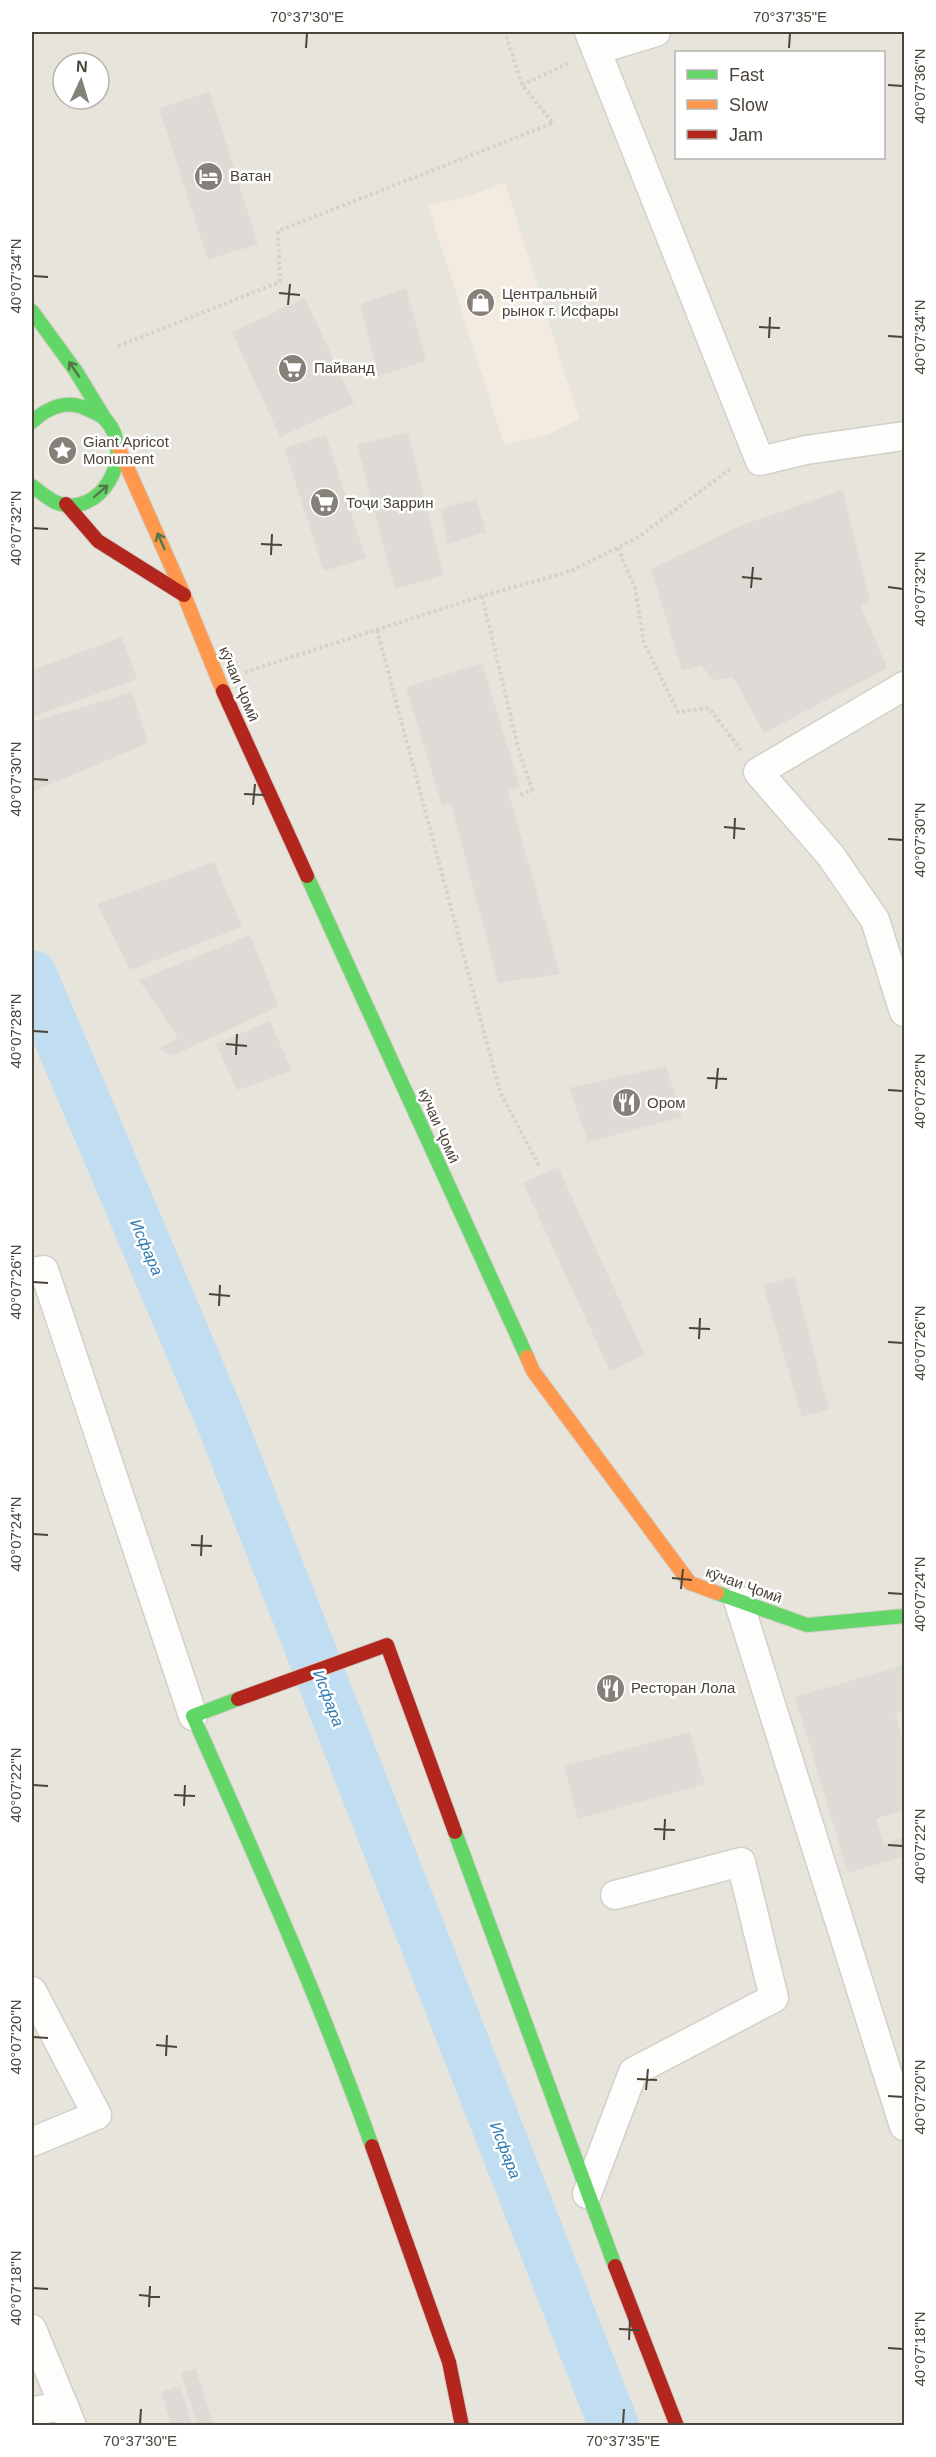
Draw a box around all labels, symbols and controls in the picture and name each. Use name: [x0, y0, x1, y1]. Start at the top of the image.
text: 70°37'30"E: [270, 8, 344, 25]
text: 70°37'35"E: [753, 8, 827, 25]
text: 40°07'36"N: [911, 48, 928, 124]
north arrow: [51, 51, 111, 111]
legend: [675, 51, 885, 159]
text: N: [76, 58, 88, 75]
text: Fast: [729, 65, 764, 85]
text: Slow: [729, 95, 769, 115]
text: Jam: [729, 125, 763, 145]
hotel icon: Ватан: [193, 160, 225, 192]
place label: Ватан: [230, 167, 271, 184]
text: 40°07'34"N: [7, 238, 24, 314]
place label: Центральный рынок г. Исфары: [502, 285, 619, 319]
shop icon: Центральный рынок г. Исфары: [465, 287, 497, 319]
text: 40°07'34"N: [911, 299, 928, 375]
supermarket icon: Пайванд: [277, 352, 309, 384]
place label: Пайванд: [314, 359, 375, 376]
one-way arrow: [68, 362, 80, 378]
place label: Giant Apricot Monument: [83, 433, 170, 467]
place icon: Giant Apricot Monument: [46, 435, 78, 467]
one-way arrow: [93, 485, 109, 499]
supermarket icon: Тоҷи Заррин: [309, 487, 341, 519]
text: 40°07'32"N: [7, 490, 24, 566]
place label: Тоҷи Заррин: [346, 494, 433, 511]
one-way arrow: [154, 533, 166, 551]
text: 40°07'32"N: [911, 551, 928, 627]
street label: кӯчаи Ҷомӣ: [216, 644, 263, 724]
text: 40°07'30"N: [7, 741, 24, 817]
text: 40°07'30"N: [911, 802, 928, 878]
text: 40°07'28"N: [7, 993, 24, 1069]
text: 40°07'28"N: [911, 1053, 928, 1129]
street label: кӯчаи Ҷомӣ: [415, 1086, 463, 1166]
restaurant icon: Ором: [610, 1087, 642, 1119]
place label: Ором: [647, 1094, 686, 1111]
water label: Исфара: [127, 1216, 166, 1278]
text: 40°07'26"N: [7, 1244, 24, 1320]
text: 40°07'26"N: [911, 1305, 928, 1381]
text: 40°07'24"N: [7, 1496, 24, 1572]
text: 40°07'24"N: [911, 1556, 928, 1632]
street label: кӯчаи Ҷомӣ: [704, 1563, 785, 1606]
water label: Исфара: [310, 1667, 347, 1729]
restaurant icon: Ресторан Лола: [594, 1672, 626, 1704]
place label: Ресторан Лола: [631, 1679, 736, 1696]
text: 40°07'22"N: [7, 1747, 24, 1823]
text: 40°07'22"N: [911, 1808, 928, 1884]
text: 40°07'20"N: [7, 1999, 24, 2075]
text: 40°07'20"N: [911, 2059, 928, 2135]
water label: Исфара: [487, 2119, 524, 2181]
text: 40°07'18"N: [7, 2250, 24, 2326]
text: 40°07'18"N: [911, 2311, 928, 2387]
text: 70°37'30"E: [103, 2432, 177, 2449]
text: 70°37'35"E: [586, 2432, 660, 2449]

